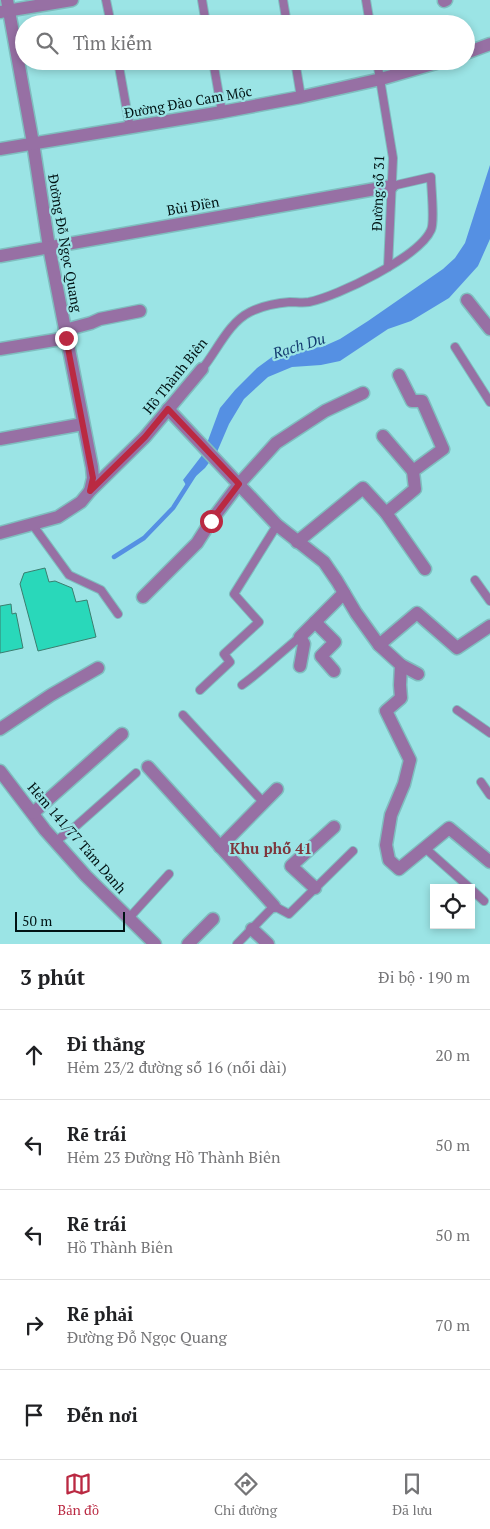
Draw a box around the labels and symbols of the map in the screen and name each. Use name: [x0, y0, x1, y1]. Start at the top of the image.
street label: Đường Đào Cam Mộc: [123, 81, 253, 122]
street label: Đường số 31: [367, 155, 388, 231]
street label: Đường Đỗ Ngọc Quang: [44, 172, 87, 314]
street label: Bùi Điền: [165, 191, 221, 219]
route end: [55, 327, 78, 350]
water label: Rạch Du: [269, 328, 327, 363]
street label: Hồ Thành Biên: [138, 333, 212, 418]
route start: [200, 510, 223, 533]
street label: Hẻm 141/77 Tám Danh: [24, 778, 131, 897]
district label: Khu phố 41: [230, 838, 312, 858]
scale bar: [15, 909, 125, 932]

